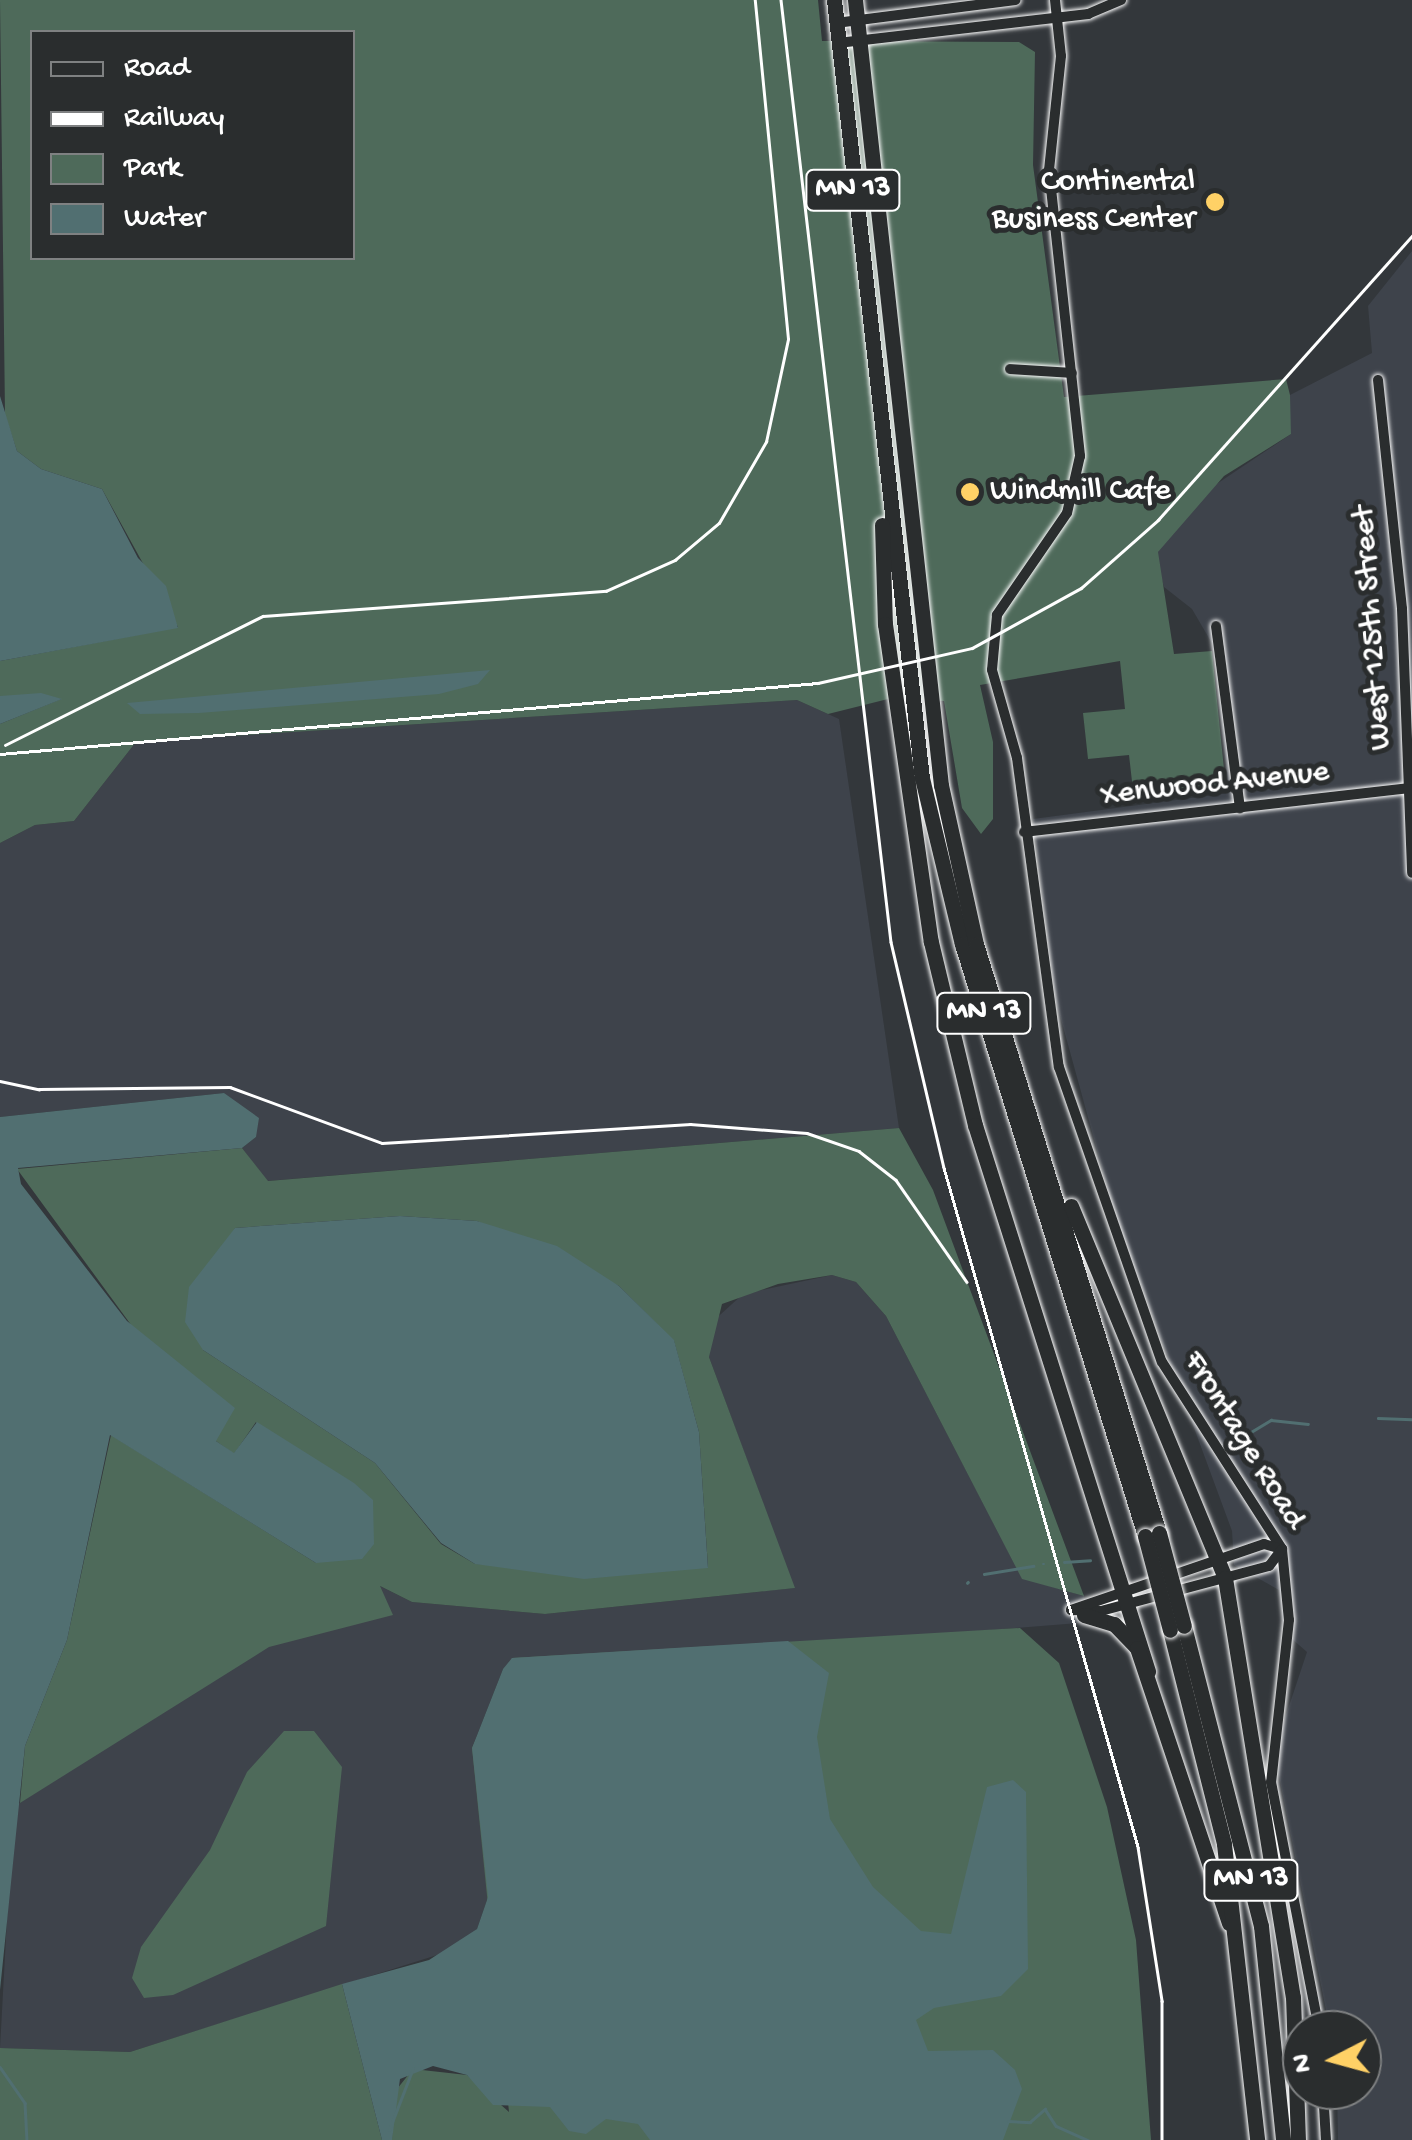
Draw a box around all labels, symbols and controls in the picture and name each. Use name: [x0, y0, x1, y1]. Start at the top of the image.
legend: [30, 30, 355, 260]
text: Road: [124, 52, 190, 87]
text: Railway: [124, 102, 224, 137]
text: Park: [124, 152, 181, 187]
road number: MN 13: [803, 165, 903, 215]
place label: Continental Business Center: [992, 165, 1195, 240]
marker: Continental Business Center: [1204, 191, 1226, 213]
text: Water: [124, 202, 205, 237]
place label: Windmill Cafe: [990, 473, 1171, 511]
marker: Windmill Cafe: [959, 481, 981, 503]
street label: West 125th Street: [1346, 505, 1402, 751]
street label: Xenwood Avenue: [1099, 754, 1331, 816]
road number: MN 13: [934, 988, 1034, 1038]
street label: Frontage Road: [1173, 1345, 1313, 1537]
road number: MN 13: [1201, 1855, 1301, 1905]
north arrow: [1282, 2010, 1382, 2110]
text: N: [1286, 2052, 1321, 2074]

